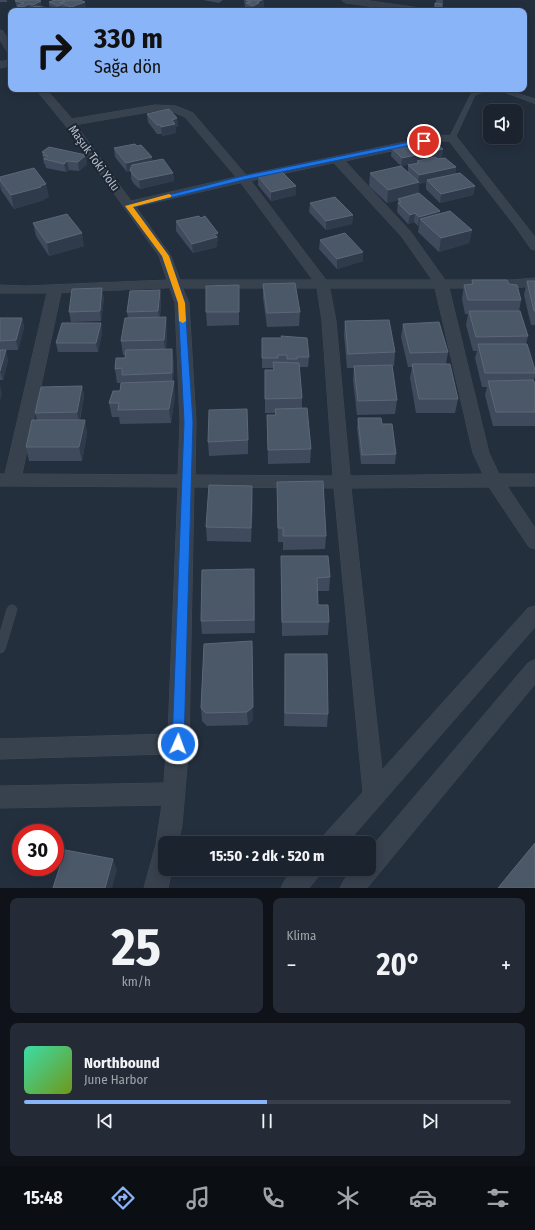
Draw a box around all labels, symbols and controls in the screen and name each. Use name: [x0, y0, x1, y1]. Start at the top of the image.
text: 330 m: [94, 22, 163, 55]
icon: right: [28, 24, 80, 76]
text: Sağa dön: [94, 56, 161, 78]
map controls: [483, 104, 523, 144]
button: sound: [483, 104, 523, 144]
street label: Maşuk Toki Yolu: [65, 122, 123, 194]
pin: [407, 124, 441, 158]
icon: arrive: [413, 130, 435, 152]
position arrow: [157, 723, 199, 765]
speed limit sign: 30: [12, 824, 64, 876]
text: 15:50 · 2 dk · 520 m: [210, 847, 324, 865]
text: 25: [111, 916, 161, 979]
text: Klima: [287, 928, 316, 943]
text: 20°: [377, 947, 421, 983]
text: −: [287, 952, 296, 979]
text: +: [501, 952, 511, 979]
text: km/h: [122, 974, 151, 989]
text: Northbound: [84, 1054, 160, 1072]
text: June Harbor: [84, 1072, 148, 1087]
icon: previous: [94, 1110, 116, 1132]
icon: pause: [256, 1110, 278, 1132]
icon: next: [419, 1110, 441, 1132]
icon: directions: [109, 1184, 137, 1212]
icon: music: [184, 1184, 212, 1212]
icon: phone: [259, 1184, 287, 1212]
icon: climate: [334, 1184, 362, 1212]
icon: car: [409, 1184, 437, 1212]
icon: filters: [484, 1184, 512, 1212]
text: 15:48: [23, 1187, 63, 1209]

